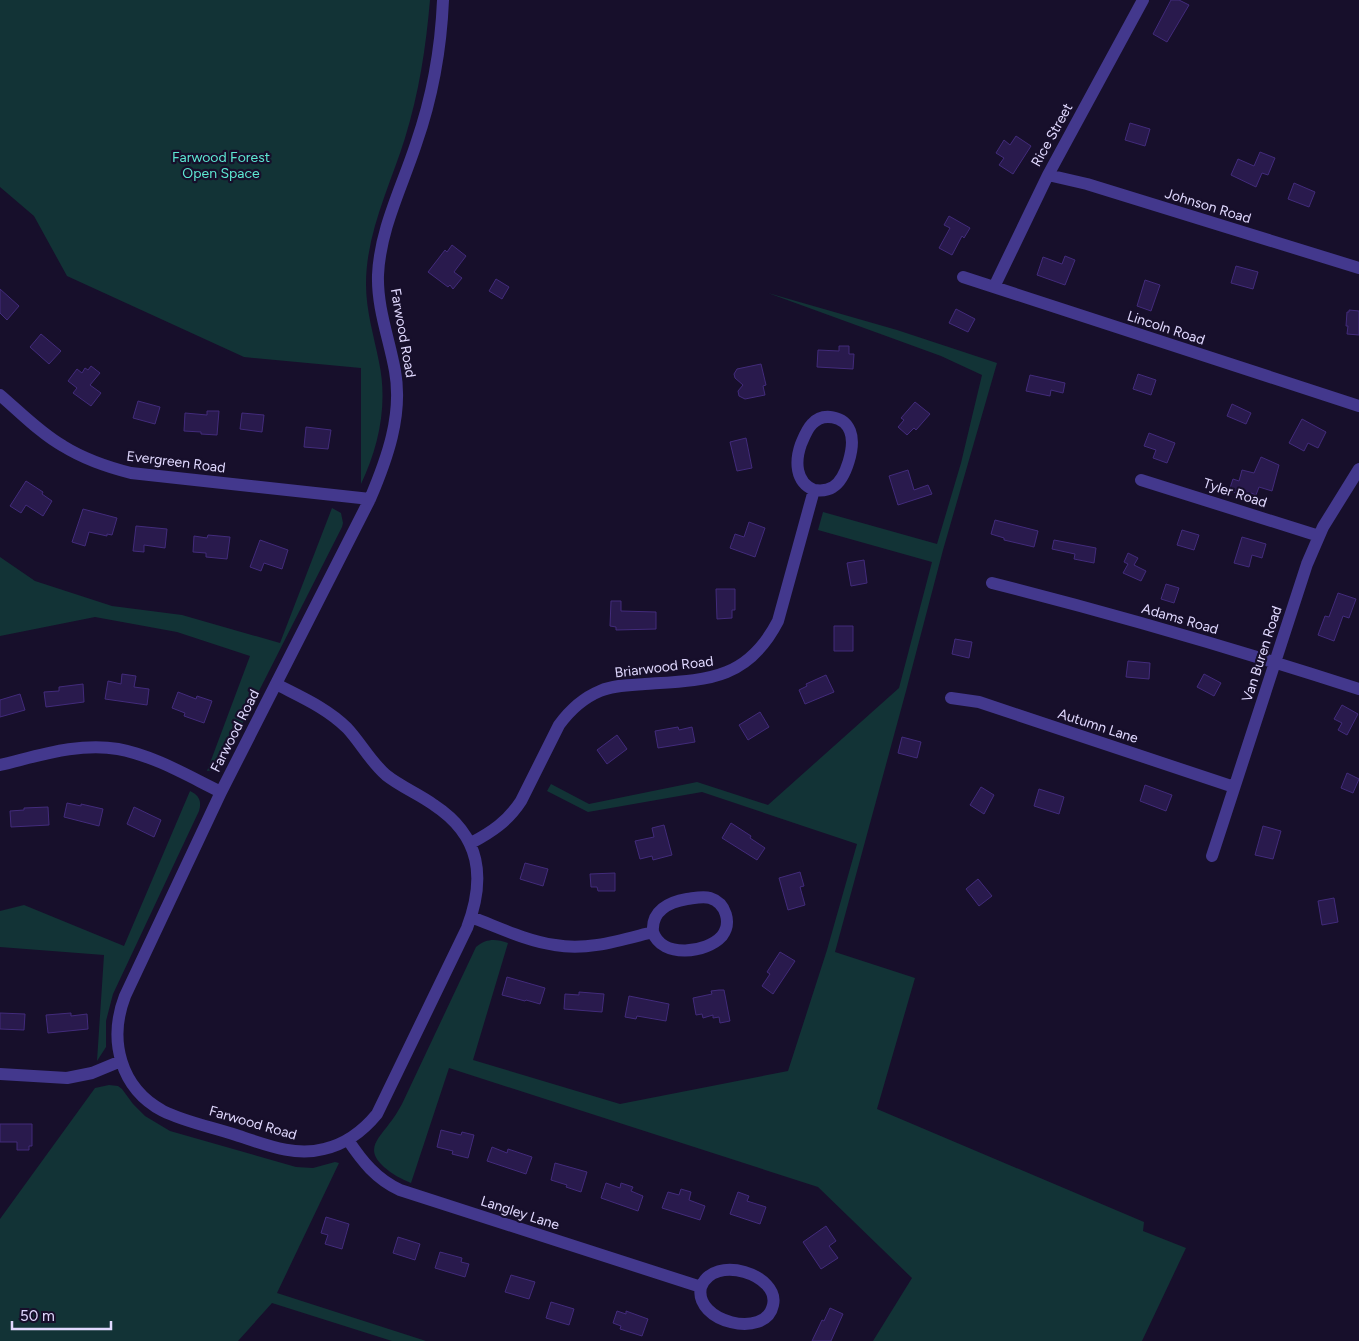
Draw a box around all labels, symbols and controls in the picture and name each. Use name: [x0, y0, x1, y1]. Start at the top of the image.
street label: Rice Street: [1028, 100, 1076, 170]
park label: Farwood Forest Open Space: [172, 149, 270, 182]
street label: Johnson Road: [1163, 185, 1253, 227]
street label: Farwood Road: [387, 287, 419, 379]
street label: Lincoln Road: [1125, 307, 1207, 349]
street label: Evergreen Road: [126, 447, 226, 477]
street label: Tyler Road: [1201, 475, 1269, 511]
street label: Adams Road: [1140, 600, 1220, 638]
street label: Van Buren Road: [1238, 604, 1286, 704]
street label: Briarwood Road: [614, 653, 714, 681]
street label: Farwood Road: [207, 687, 263, 775]
street label: Autumn Lane: [1056, 705, 1141, 747]
street label: Farwood Road: [207, 1102, 299, 1144]
street label: Langley Lane: [479, 1192, 562, 1234]
scale bar: [12, 1298, 111, 1330]
text: 50 m: [20, 1307, 55, 1325]

